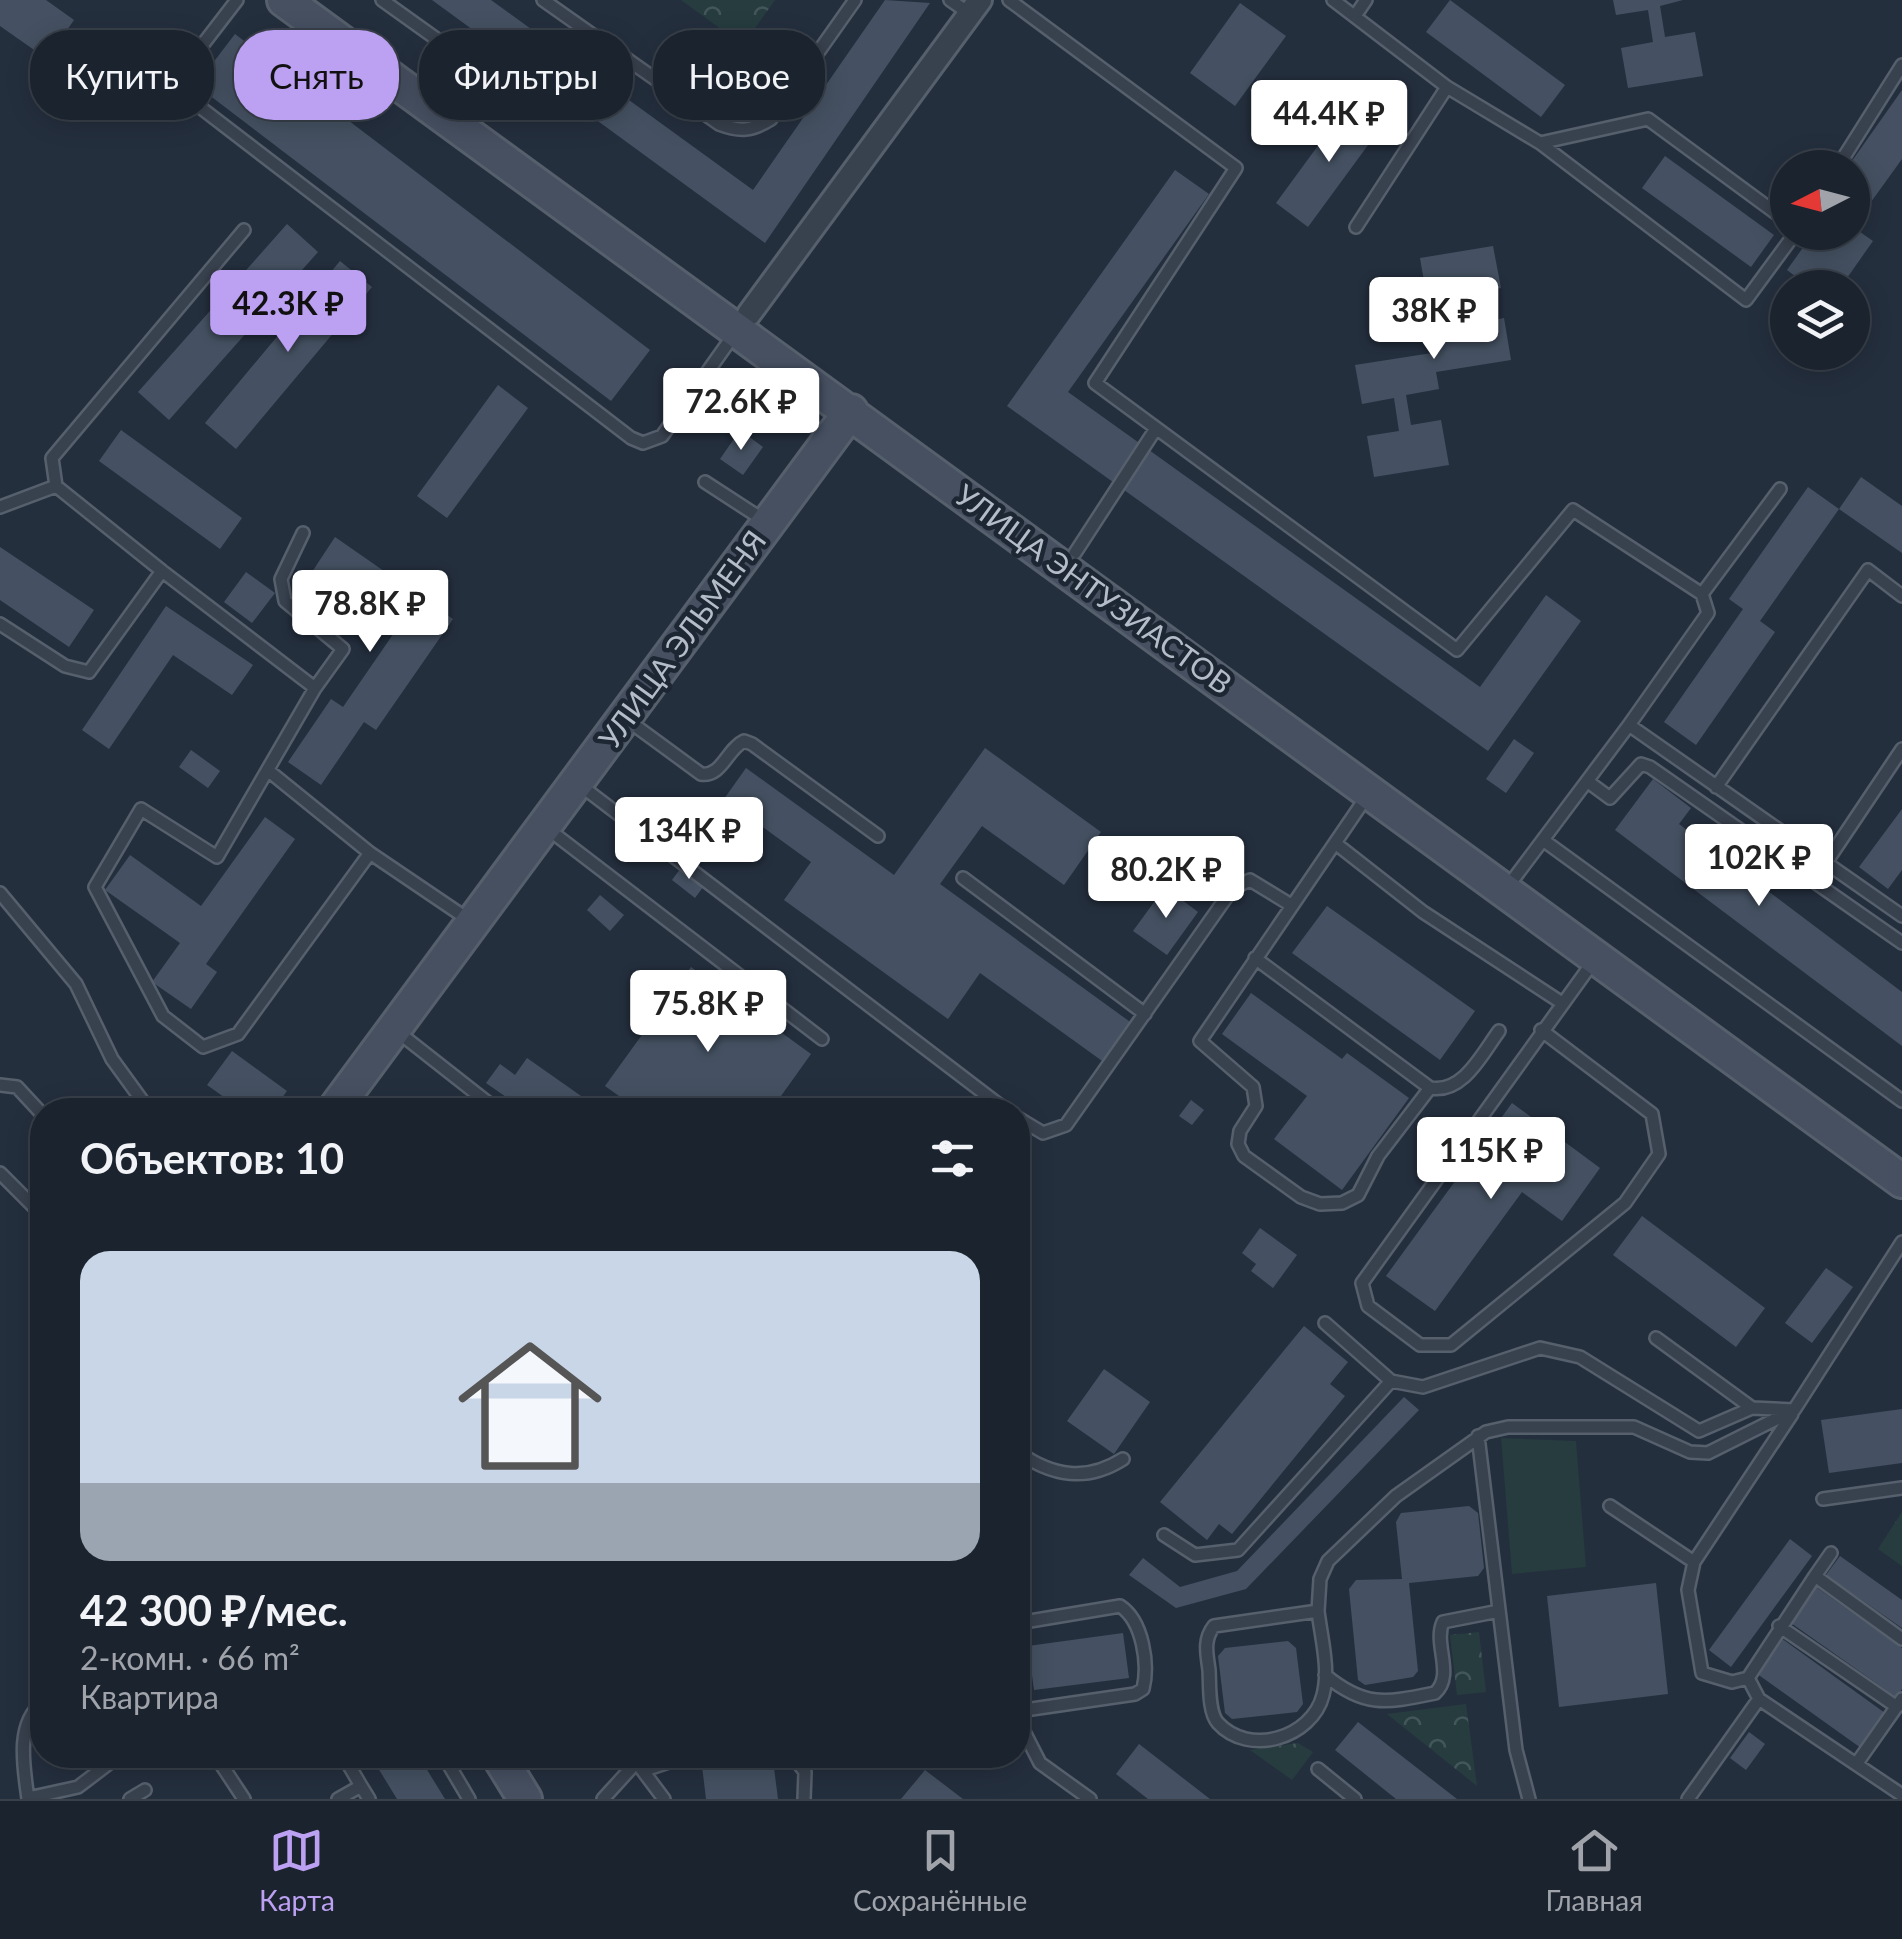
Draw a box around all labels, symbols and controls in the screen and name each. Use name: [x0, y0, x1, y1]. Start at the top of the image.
chip: Купить: [30, 30, 214, 120]
chip: Снять: [234, 30, 399, 120]
chip: Фильтры: [419, 30, 633, 120]
chip: Новое: [653, 30, 825, 120]
pin: 44.4K ₽: [1237, 80, 1421, 165]
text: 44.4K ₽: [1273, 93, 1385, 132]
north arrow: [1770, 150, 1870, 250]
map controls: [1770, 150, 1870, 370]
pin: 42.3K ₽: [196, 270, 380, 355]
button: layers: [1770, 270, 1870, 370]
pin: 38K ₽: [1364, 277, 1504, 362]
text: 42.3K ₽: [232, 283, 344, 322]
text: 38K ₽: [1391, 290, 1477, 329]
pin: 72.6K ₽: [649, 368, 833, 453]
text: 72.6K ₽: [685, 381, 797, 420]
street label: УЛИЦА ЭНТУЗИАСТОВ: [949, 476, 1239, 701]
street label: УЛИЦА ЭЛЬМЕНЯ: [590, 523, 773, 755]
pin: 78.8K ₽: [278, 570, 462, 655]
text: 78.8K ₽: [314, 583, 426, 622]
pin: 134K ₽: [608, 797, 770, 882]
text: 134K ₽: [637, 810, 741, 849]
pin: 102K ₽: [1678, 824, 1840, 909]
pin: 80.2K ₽: [1074, 836, 1258, 921]
text: 102K ₽: [1707, 837, 1811, 876]
text: 80.2K ₽: [1110, 849, 1222, 888]
pin: 75.8K ₽: [616, 970, 800, 1055]
text: 75.8K ₽: [652, 983, 764, 1022]
pin: 115K ₽: [1410, 1117, 1572, 1202]
text: 115K ₽: [1439, 1130, 1543, 1169]
icon: filters: [925, 1131, 980, 1186]
text: Объектов: 10: [80, 1133, 344, 1183]
icon: home: [440, 1316, 620, 1496]
text: 42 300 ₽/мес.: [80, 1585, 348, 1635]
text: 2-комн. · 66 m²: [80, 1638, 300, 1677]
text: Квартира: [80, 1677, 219, 1716]
tab: Карта: [259, 1823, 335, 1917]
tab: Сохранённые: [853, 1823, 1027, 1917]
tab: Главная: [1546, 1823, 1643, 1917]

